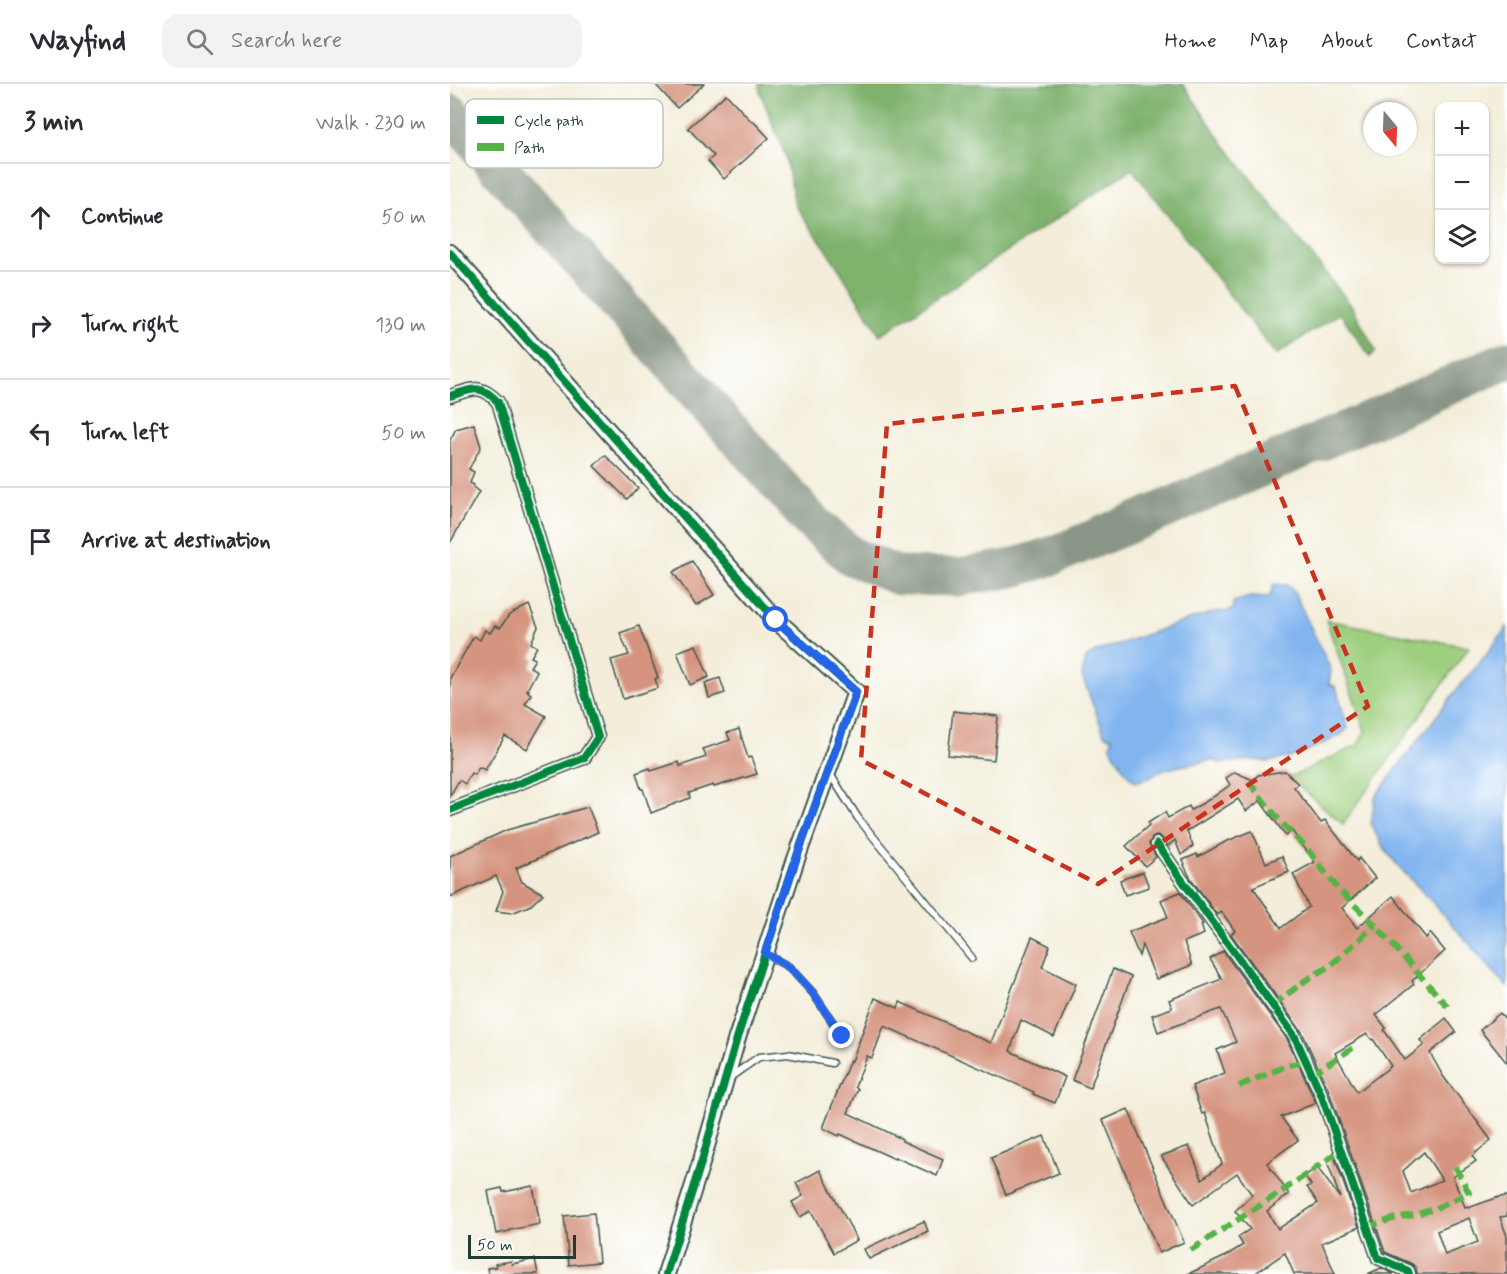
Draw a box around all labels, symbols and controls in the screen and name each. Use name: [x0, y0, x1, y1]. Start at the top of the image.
search box: [162, 14, 582, 68]
text: Wayfind: [30, 23, 126, 60]
icon: search: [183, 25, 216, 58]
text: Search here: [231, 27, 342, 55]
text: Home: [1165, 27, 1217, 55]
text: Map: [1250, 27, 1288, 55]
text: About: [1321, 27, 1373, 55]
text: Contact: [1406, 27, 1477, 55]
legend: [465, 99, 663, 168]
north arrow: [1363, 102, 1417, 156]
map controls: [1435, 102, 1489, 264]
button: +: [1435, 102, 1489, 156]
text: 3 min: [24, 106, 84, 140]
text: Walk · 230 m: [316, 110, 426, 137]
text: Cycle path: [514, 111, 584, 132]
text: Path: [514, 138, 545, 159]
button: −: [1435, 156, 1489, 210]
icon: ahead: [24, 201, 57, 234]
text: Continue: [81, 203, 163, 231]
text: 50 m: [381, 204, 426, 231]
button: layers: [1435, 210, 1489, 264]
icon: right: [24, 309, 57, 342]
text: Turn right: [81, 311, 179, 339]
text: 130 m: [375, 312, 426, 339]
icon: left: [24, 417, 57, 450]
text: Turn left: [81, 419, 169, 447]
text: 50 m: [381, 420, 426, 447]
icon: arrive: [24, 525, 57, 558]
text: Arrive at destination: [81, 527, 271, 555]
route start: [762, 606, 788, 632]
route end: [828, 1022, 854, 1048]
scale bar: [468, 1232, 576, 1260]
text: 50 m: [477, 1235, 513, 1256]

